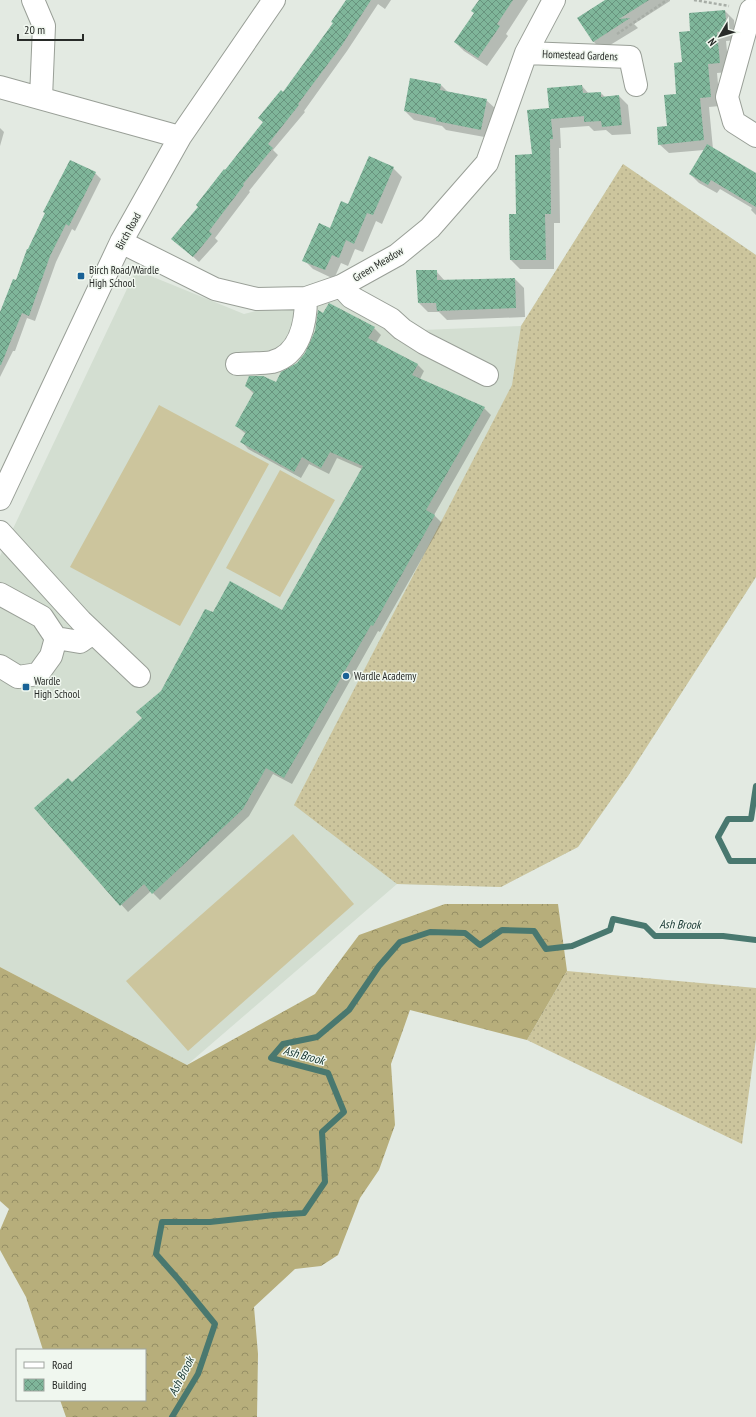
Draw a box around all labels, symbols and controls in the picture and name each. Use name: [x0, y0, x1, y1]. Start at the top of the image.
scale bar: [18, 16, 83, 42]
north arrow: [700, 16, 740, 56]
text: 20 m: [24, 22, 45, 37]
text: N: [705, 35, 719, 49]
street label: Homestead Gardens: [542, 47, 618, 63]
street label: Birch Road: [112, 210, 144, 252]
street label: Green Meadow: [350, 243, 406, 285]
place label: Birch Road/Wardle High School: [89, 263, 159, 290]
marker: Birch Road/Wardle High School: [76, 271, 86, 281]
place label: Wardle Academy: [354, 669, 417, 683]
marker: Wardle Academy: [341, 671, 351, 681]
place label: Wardle High School: [34, 674, 80, 701]
marker: Wardle High School: [21, 682, 31, 692]
water label: Ash Brook: [659, 916, 702, 932]
water label: Ash Brook: [282, 1042, 327, 1068]
legend: [16, 1349, 146, 1401]
water label: Ash Brook: [165, 1353, 198, 1398]
text: Road: [52, 1357, 72, 1372]
text: Building: [52, 1377, 87, 1392]

